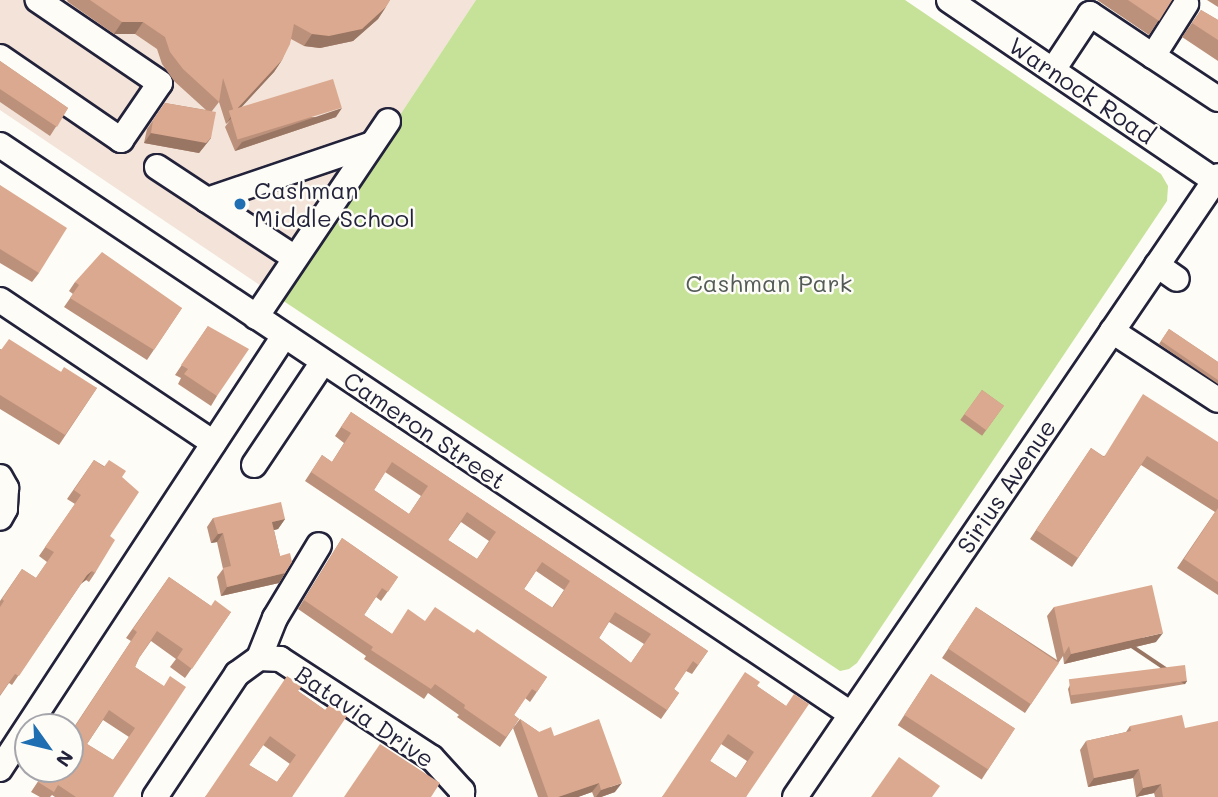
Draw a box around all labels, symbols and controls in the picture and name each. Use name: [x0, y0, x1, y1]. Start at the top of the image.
street label: Warnock Road: [1004, 31, 1160, 149]
place label: Cashman Middle School: [254, 176, 415, 232]
marker: Cashman Middle School: [232, 196, 248, 212]
park label: Cashman Park: [686, 269, 852, 297]
street label: Cameron Street: [338, 365, 512, 495]
street label: Sirius Avenue: [951, 413, 1061, 559]
street label: Batavia Drive: [290, 659, 440, 773]
north arrow: [14, 713, 84, 783]
text: N: [51, 746, 80, 772]

